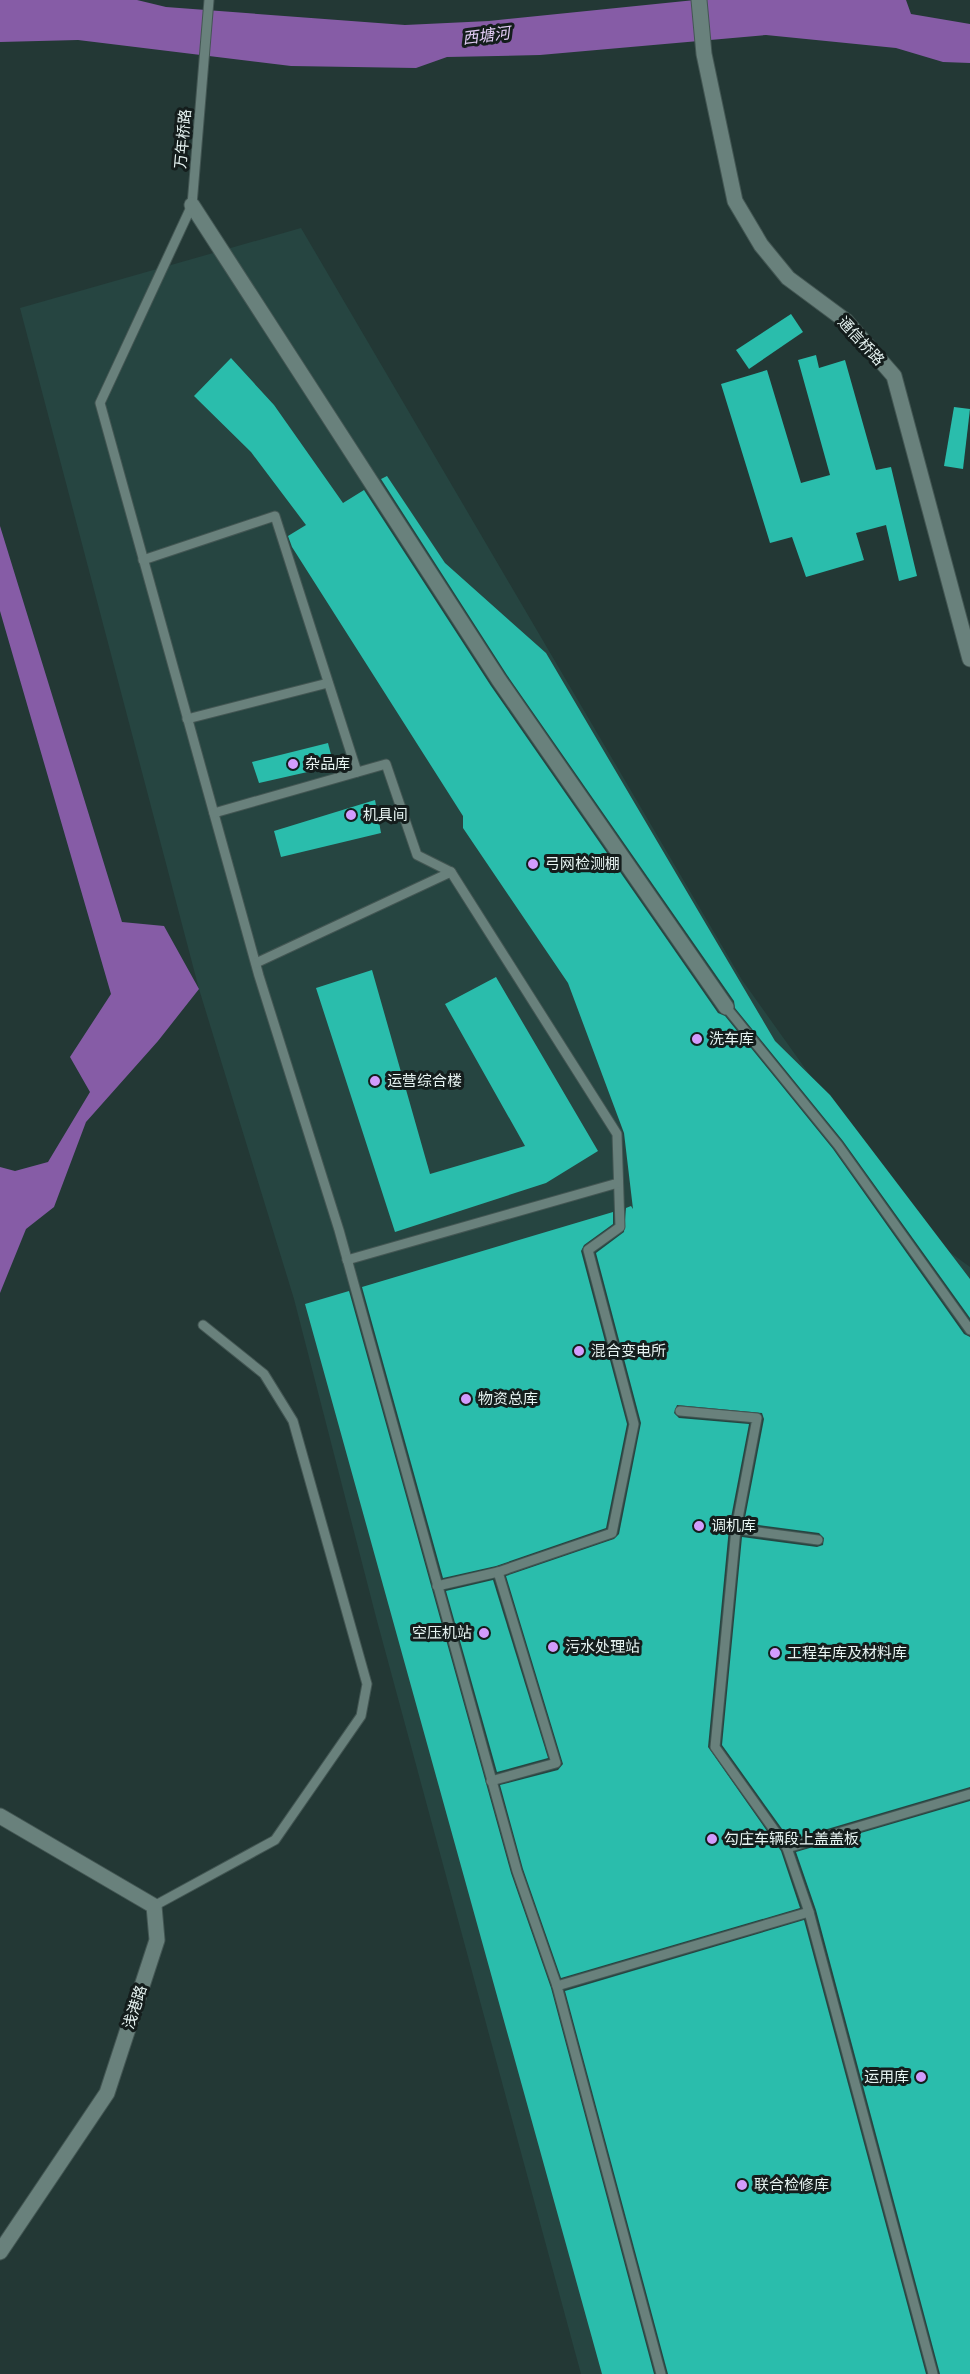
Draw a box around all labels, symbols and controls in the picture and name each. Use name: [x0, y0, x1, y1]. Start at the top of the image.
water label: 西塘河: [461, 23, 514, 48]
street label: 万年桥路: [171, 108, 195, 170]
street label: 通信桥路: [834, 313, 888, 369]
place label: 杂品库: [305, 755, 350, 773]
marker: 杂品库: [286, 757, 300, 771]
place label: 机具间: [363, 806, 408, 824]
marker: 机具间: [344, 808, 358, 822]
place label: 弓网检测棚: [545, 855, 620, 873]
marker: 弓网检测棚: [526, 857, 540, 871]
place label: 洗车库: [709, 1030, 754, 1048]
marker: 洗车库: [690, 1032, 704, 1046]
place label: 运营综合楼: [387, 1072, 462, 1090]
marker: 运营综合楼: [368, 1074, 382, 1088]
place label: 混合变电所: [591, 1342, 666, 1360]
marker: 混合变电所: [572, 1344, 586, 1358]
place label: 物资总库: [478, 1390, 538, 1408]
marker: 物资总库: [459, 1392, 473, 1406]
place label: 调机库: [711, 1517, 756, 1535]
marker: 调机库: [692, 1519, 706, 1533]
place label: 空压机站: [412, 1624, 472, 1642]
marker: 空压机站: [477, 1626, 491, 1640]
place label: 污水处理站: [565, 1638, 640, 1656]
marker: 污水处理站: [546, 1640, 560, 1654]
place label: 工程车库及材料库: [787, 1644, 907, 1662]
marker: 工程车库及材料库: [768, 1646, 782, 1660]
place label: 勾庄车辆段上盖盖板: [724, 1830, 859, 1848]
marker: 勾庄车辆段上盖盖板: [705, 1832, 719, 1846]
street label: 浅港路: [119, 1983, 151, 2031]
place label: 运用库: [864, 2068, 909, 2086]
marker: 运用库: [914, 2070, 928, 2084]
place label: 联合检修库: [754, 2176, 829, 2194]
marker: 联合检修库: [735, 2178, 749, 2192]

